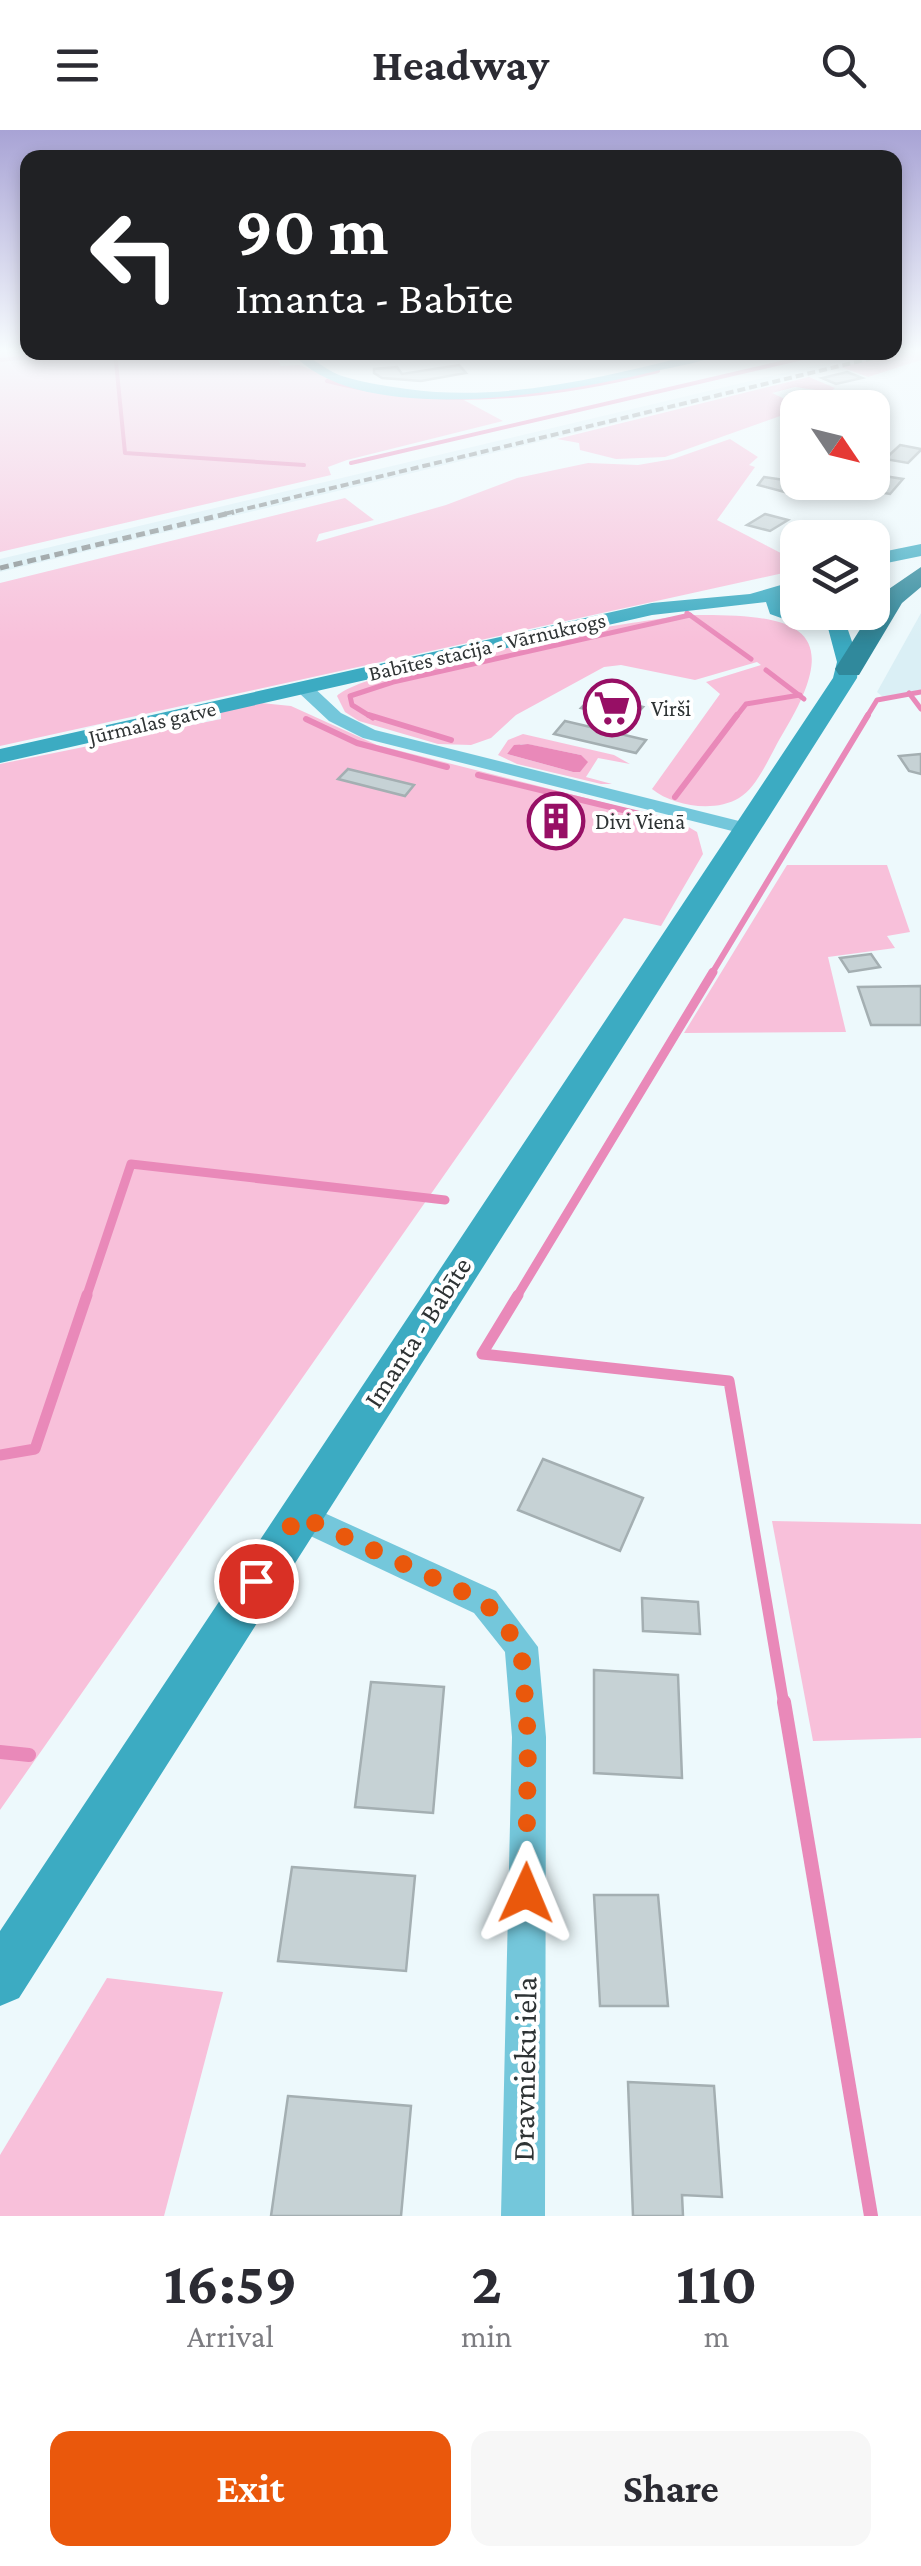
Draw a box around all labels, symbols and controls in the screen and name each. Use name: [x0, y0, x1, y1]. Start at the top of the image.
icon: menu: [50, 38, 105, 93]
icon: search: [816, 38, 871, 93]
text: Headway: [372, 40, 549, 90]
icon: left: [70, 190, 200, 320]
text: 90 m: [235, 191, 388, 269]
text: Imanta - Babīte: [235, 273, 513, 323]
north arrow: [780, 390, 890, 500]
map controls: [780, 390, 890, 630]
button: layers: [780, 520, 890, 630]
street label: Babītes stacija - Vārnukrogs: [366, 607, 608, 686]
supermarket icon: Virši: [582, 678, 642, 738]
street label: Jūrmalas gatve: [84, 696, 218, 750]
place label: Virši: [651, 696, 691, 721]
building icon: Divi Vienā: [526, 791, 586, 851]
place label: Divi Vienā: [595, 809, 685, 834]
street label: Imanta - Babīte: [357, 1251, 478, 1413]
pin: [214, 1539, 299, 1624]
icon: arrive: [229, 1554, 284, 1609]
position arrow: [474, 1841, 578, 1945]
street label: Dravnieku iela: [504, 1976, 544, 2162]
text: 16:59: [164, 2249, 297, 2316]
text: 2: [471, 2249, 502, 2316]
text: 110: [676, 2249, 757, 2316]
text: Arrival: [187, 2318, 274, 2354]
text: min: [461, 2318, 512, 2354]
text: m: [704, 2318, 729, 2354]
button: Exit: [50, 2431, 451, 2546]
button: Share: [471, 2431, 871, 2546]

